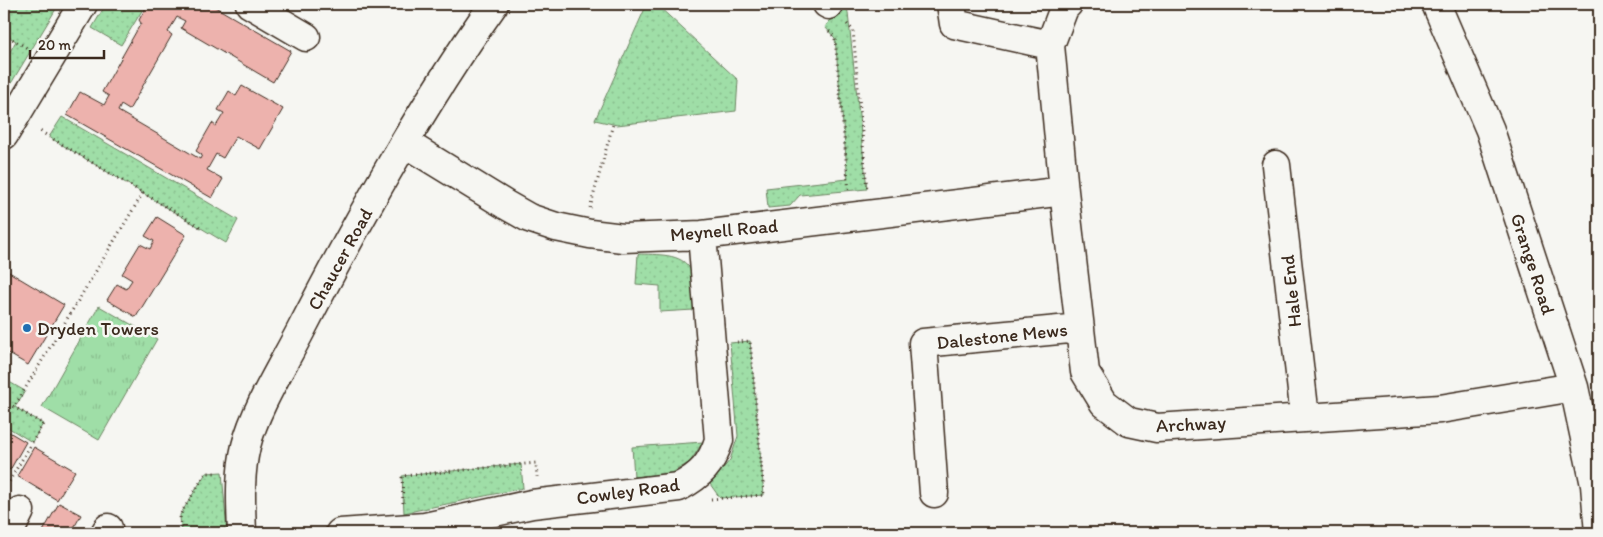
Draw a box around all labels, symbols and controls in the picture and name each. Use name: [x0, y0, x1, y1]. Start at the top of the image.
scale bar: [30, 28, 104, 60]
text: 20 m: [38, 36, 72, 54]
street label: Chaucer Road: [302, 203, 378, 314]
street label: Grange Road: [1506, 210, 1560, 318]
street label: Meynell Road: [669, 214, 779, 246]
street label: Hale End: [1276, 253, 1306, 328]
place label: Dryden Towers: [37, 317, 159, 340]
street label: Dalestone Mews: [935, 318, 1069, 354]
marker: Dryden Towers: [21, 322, 33, 334]
street label: Archway: [1155, 411, 1227, 437]
street label: Cowley Road: [575, 472, 682, 510]

